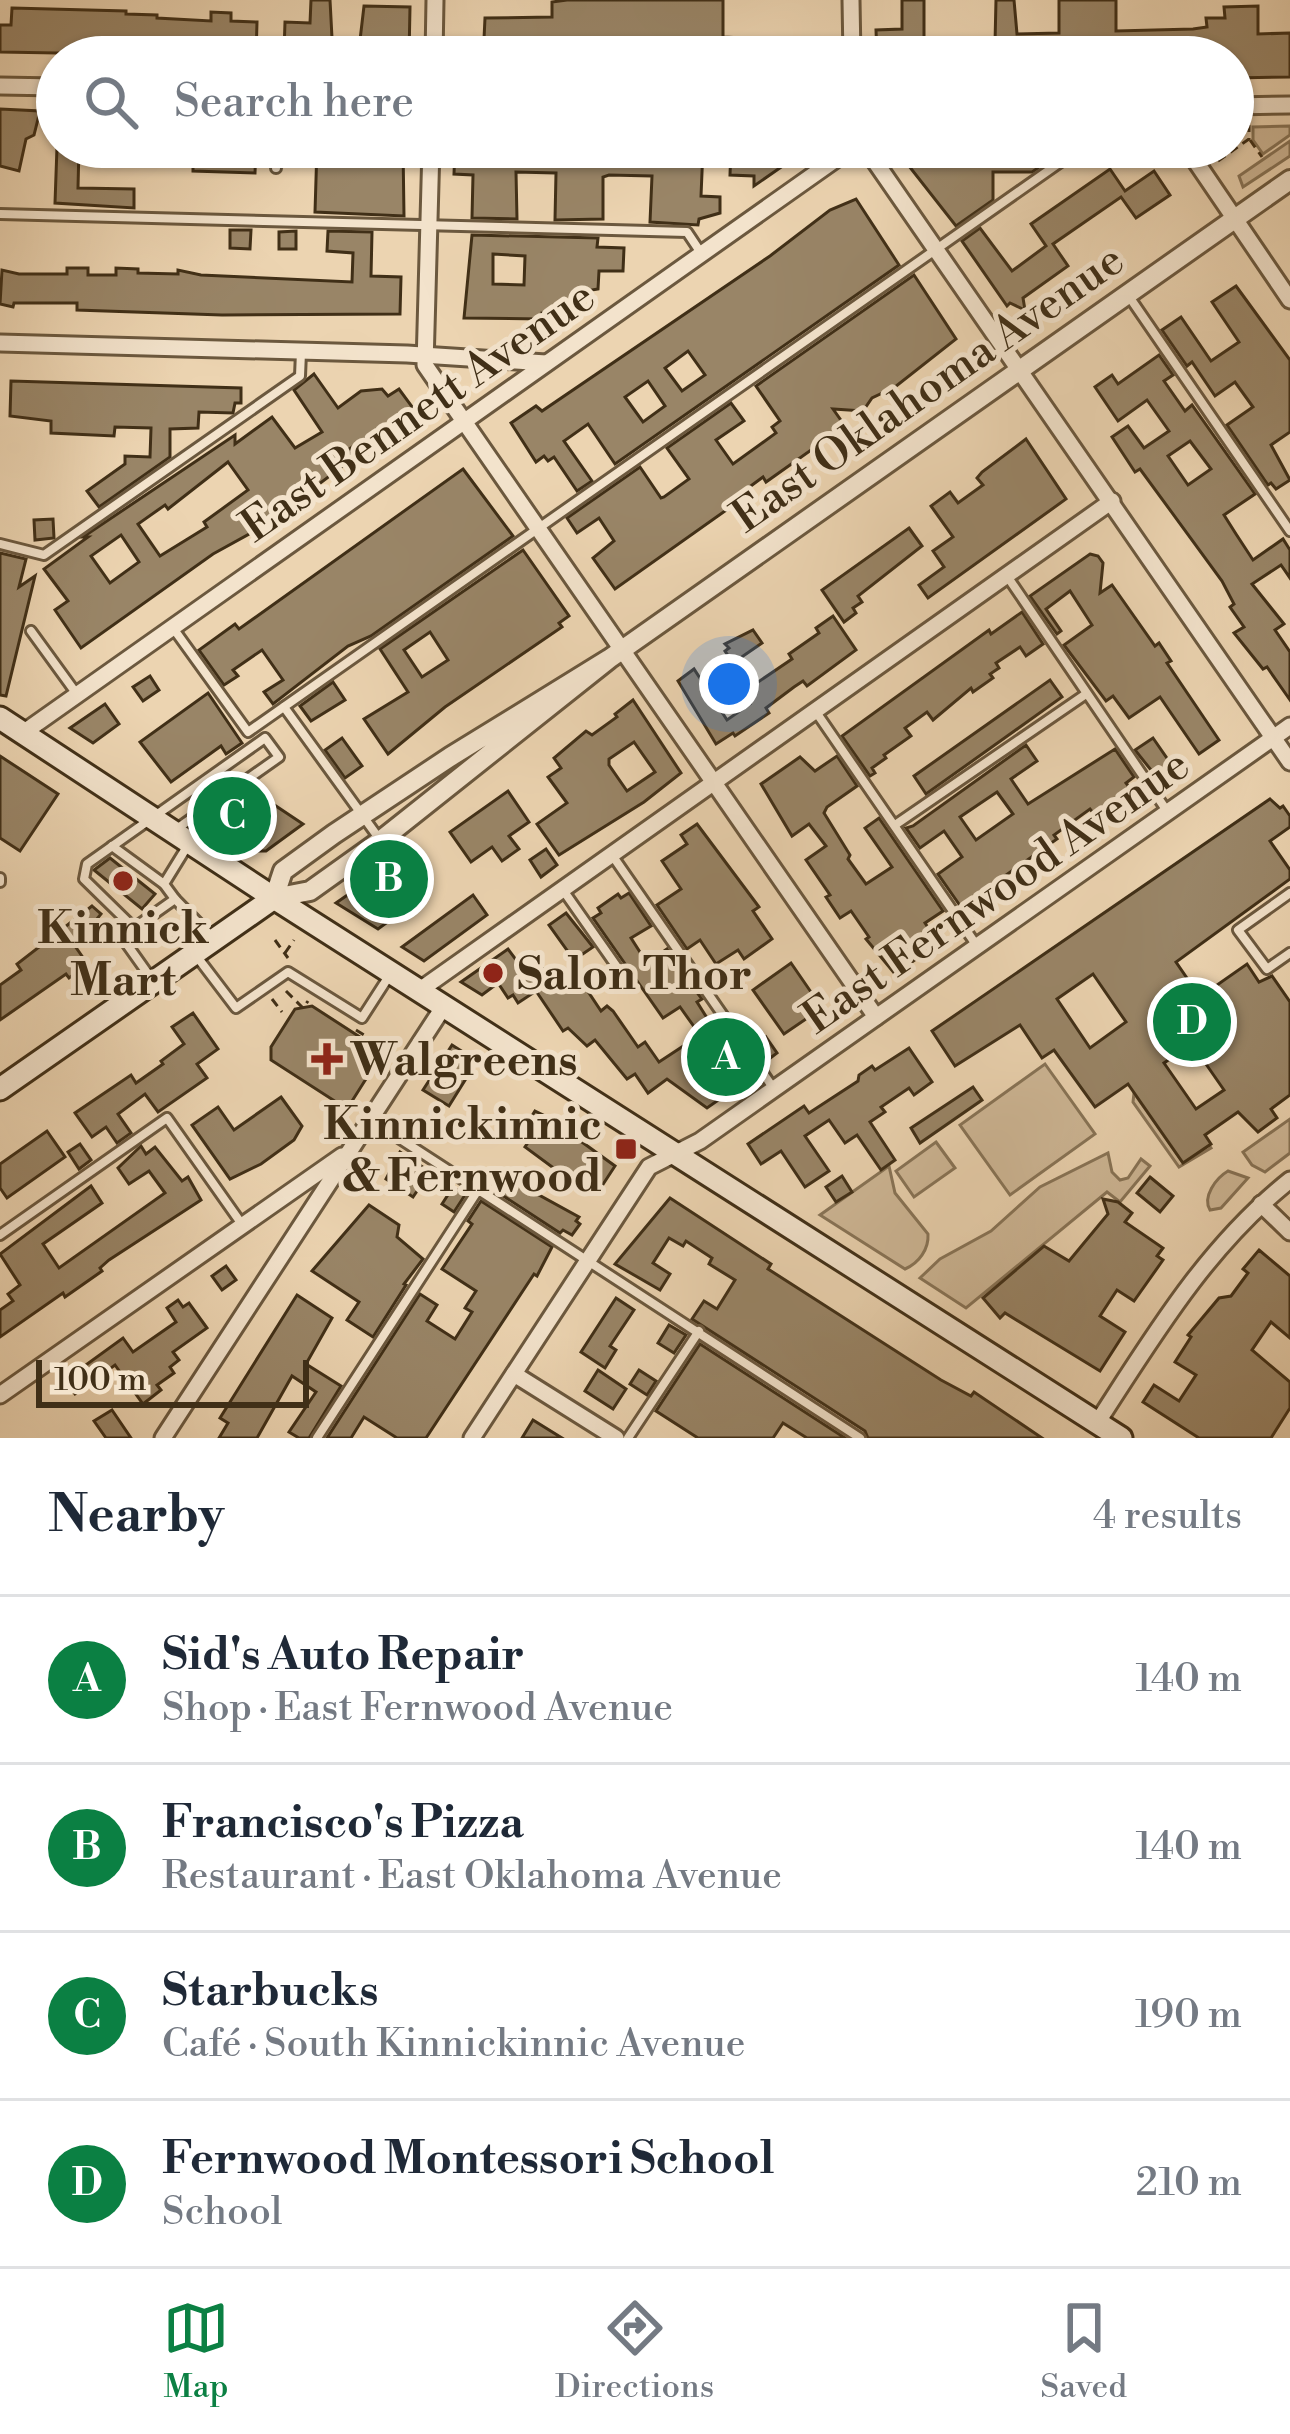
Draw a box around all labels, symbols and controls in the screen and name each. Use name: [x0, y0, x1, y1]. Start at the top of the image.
search box: [36, 36, 1254, 168]
icon: search: [78, 69, 144, 135]
text: Search here: [174, 74, 414, 131]
street label: East Oklahoma Avenue: [721, 232, 1136, 546]
street label: East Bennett Avenue: [230, 268, 607, 556]
your location: [699, 654, 759, 714]
street label: East Fernwood Avenue: [792, 737, 1201, 1047]
pin: C: [193, 771, 271, 861]
pin: B: [350, 834, 428, 924]
marker: Kinnick Mart: [110, 868, 136, 894]
place label: Kinnick Mart: [37, 901, 210, 1010]
place label: Salon Thor: [517, 947, 752, 1004]
marker: Salon Thor: [480, 960, 506, 986]
pin: D: [1153, 977, 1231, 1067]
pin: A: [687, 1012, 765, 1102]
place label: Walgreens: [350, 1033, 578, 1090]
marker: Walgreens: [314, 1046, 340, 1072]
place label: Kinnickinnic & Fernwood: [323, 1097, 602, 1206]
marker: Kinnickinnic & Fernwood: [613, 1136, 639, 1162]
scale bar: [36, 1354, 309, 1407]
text: 100 m: [54, 1360, 147, 1401]
text: Nearby: [48, 1484, 224, 1548]
text: 4 results: [1093, 1492, 1242, 1541]
text: Sid's Auto Repair: [162, 1627, 524, 1684]
text: A: [73, 1655, 101, 1704]
text: 140 m: [1135, 1655, 1242, 1704]
text: Shop · East Fernwood Avenue: [162, 1684, 673, 1733]
text: Francisco's Pizza: [162, 1795, 524, 1852]
text: B: [72, 1823, 102, 1872]
text: 140 m: [1135, 1823, 1242, 1872]
text: Restaurant · East Oklahoma Avenue: [162, 1852, 782, 1901]
text: Starbucks: [162, 1963, 379, 2020]
text: C: [73, 1991, 101, 2040]
text: 190 m: [1135, 1991, 1242, 2040]
text: Café · South Kinnickinnic Avenue: [162, 2020, 745, 2069]
text: Fernwood Montessori School: [162, 2131, 774, 2188]
text: D: [71, 2159, 103, 2208]
text: 210 m: [1136, 2159, 1242, 2208]
text: School: [162, 2188, 282, 2237]
tab: Map: [163, 2295, 229, 2408]
tab: Directions: [555, 2295, 714, 2408]
tab: Saved: [1040, 2295, 1127, 2408]

